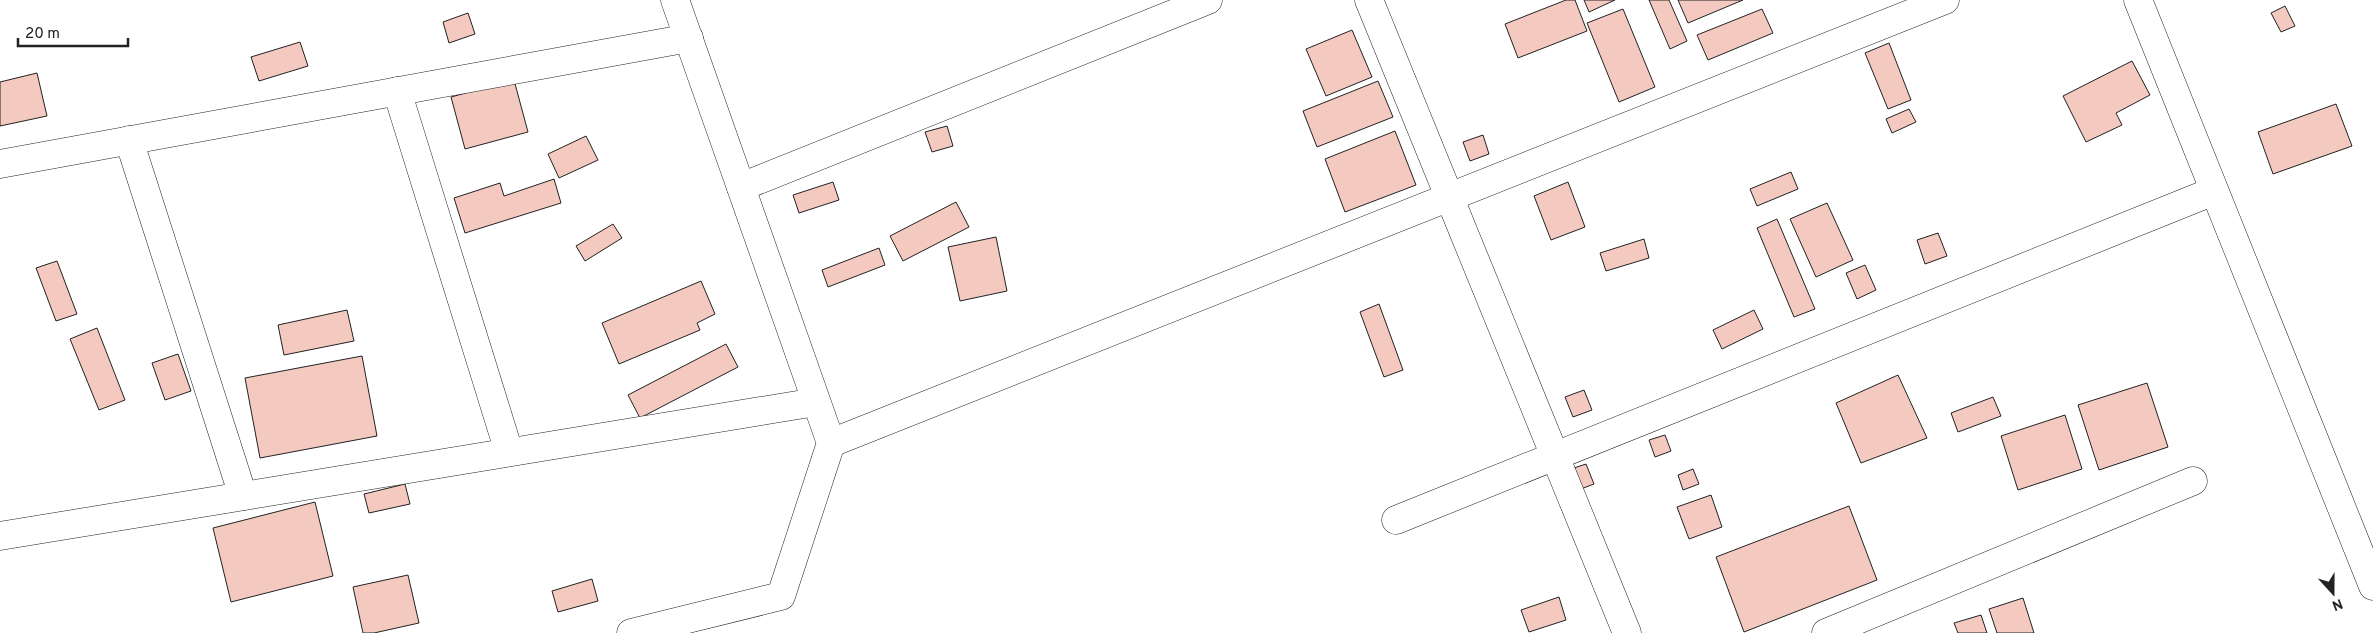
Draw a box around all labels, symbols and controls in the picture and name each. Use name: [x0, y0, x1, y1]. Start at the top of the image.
scale bar: [18, 15, 128, 47]
text: 20 m: [25, 25, 60, 44]
north arrow: [2308, 568, 2358, 618]
text: N: [2329, 594, 2345, 613]

